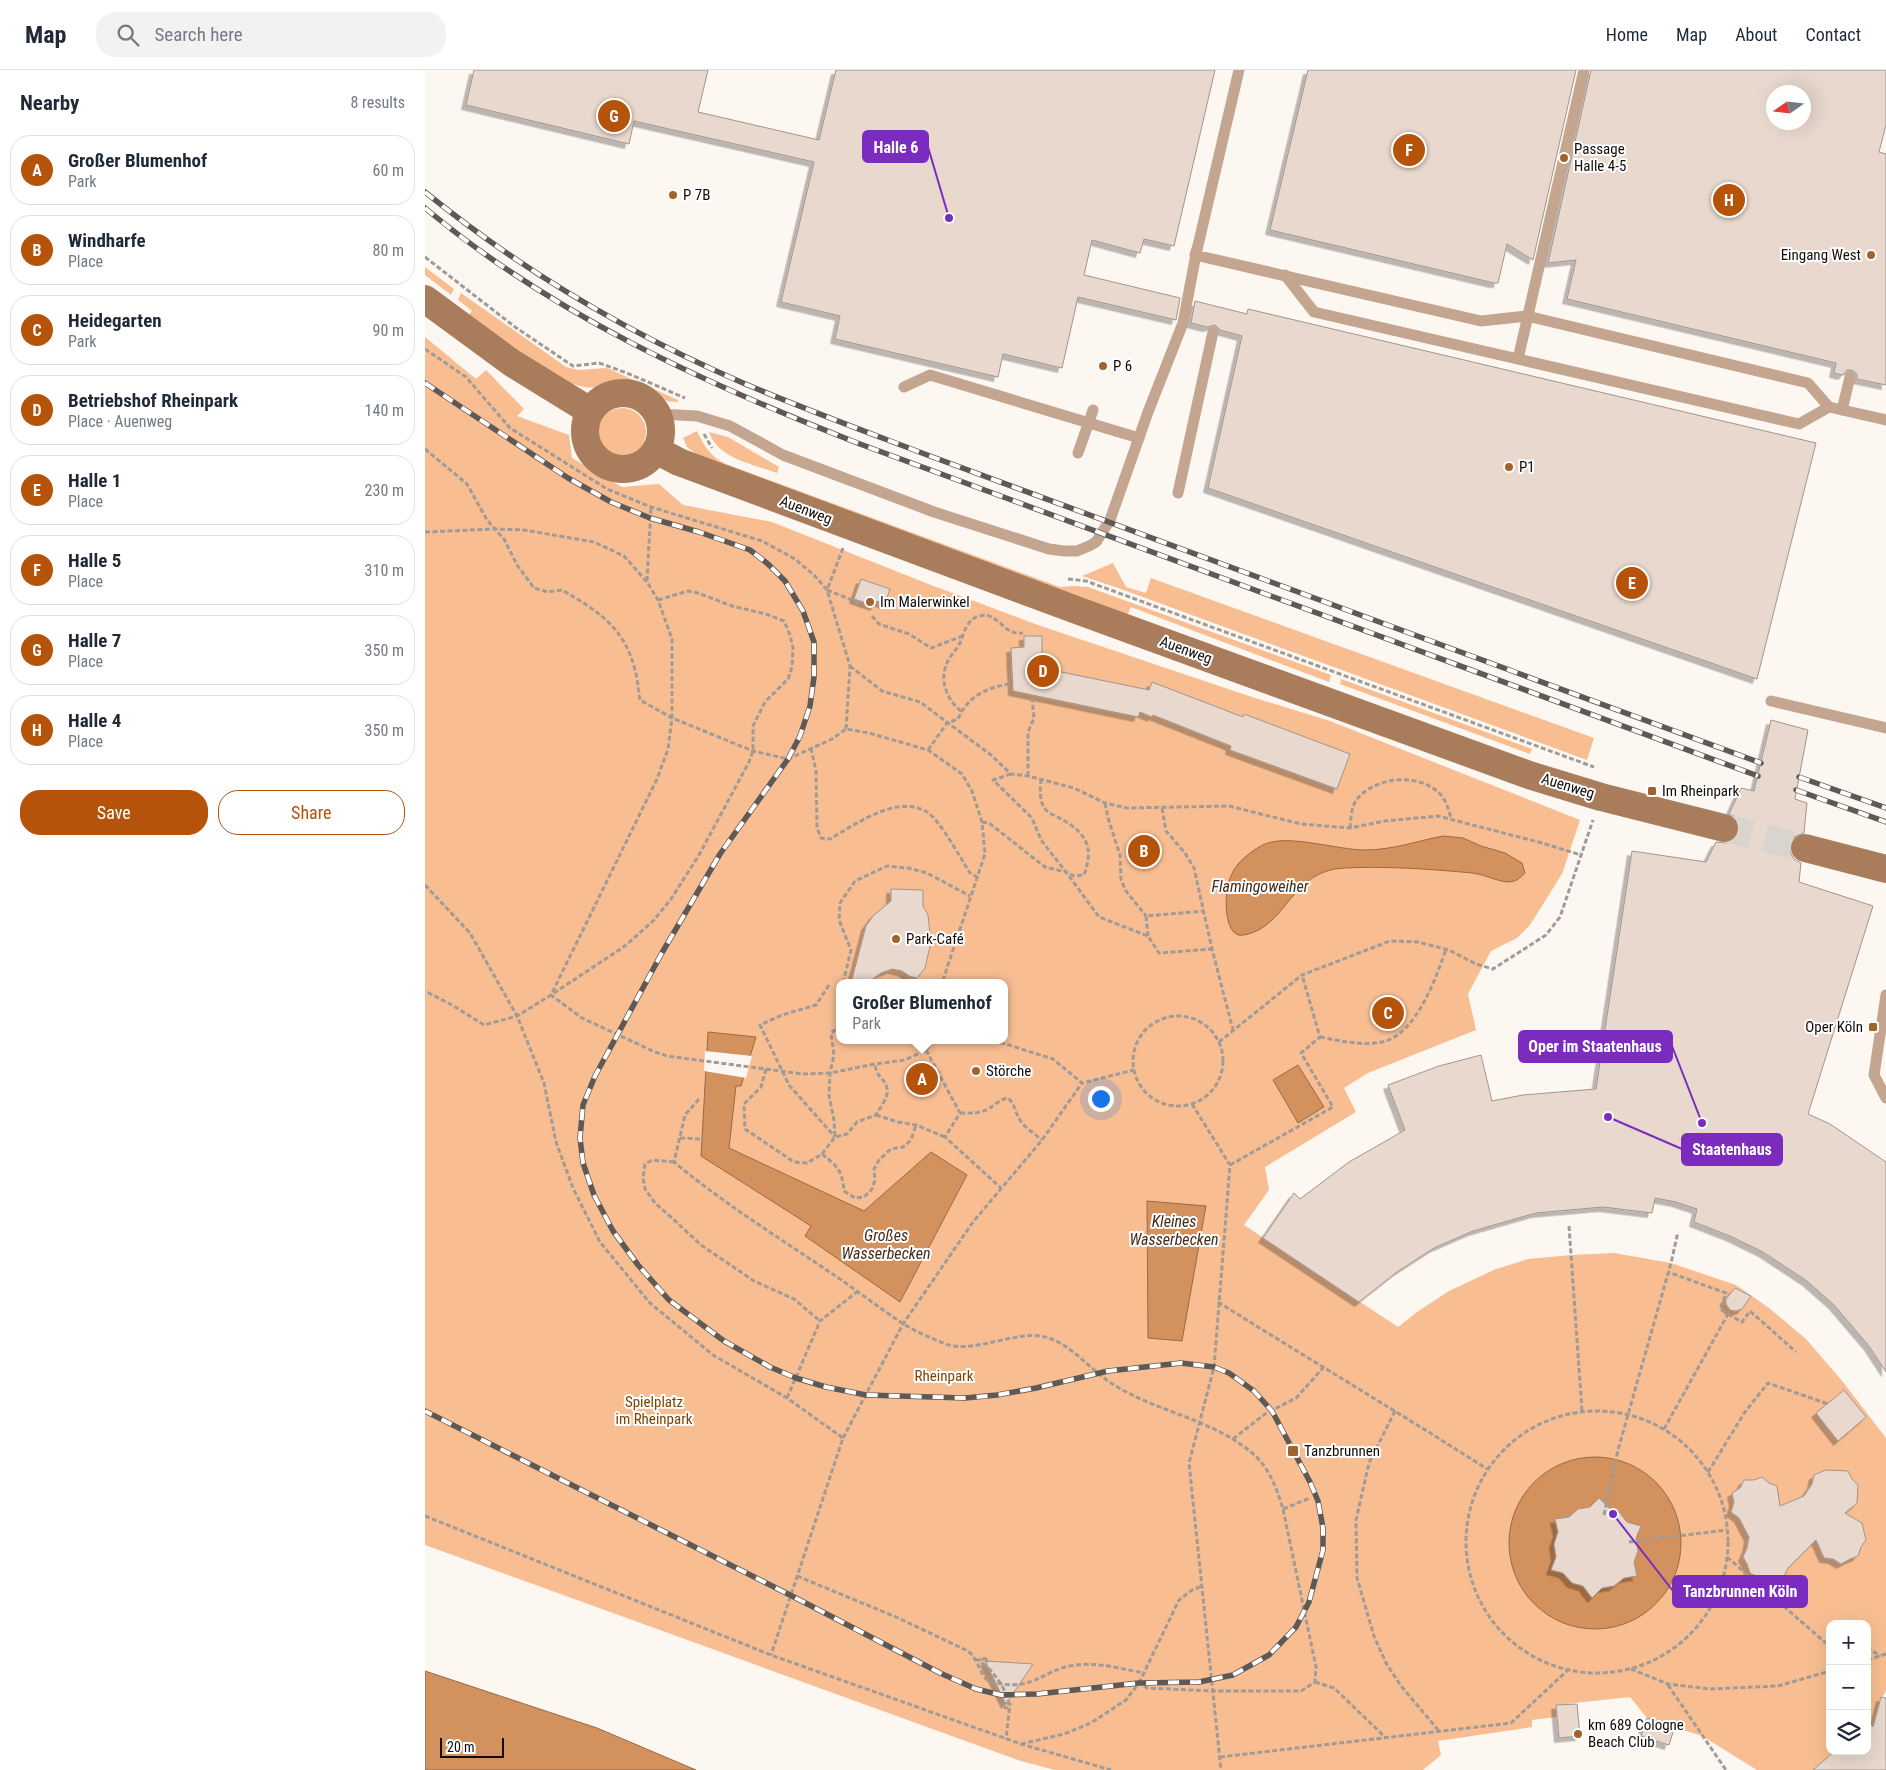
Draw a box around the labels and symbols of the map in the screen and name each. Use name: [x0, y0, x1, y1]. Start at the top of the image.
north arrow: [1766, 85, 1811, 130]
pin: G: [598, 97, 630, 135]
callout: Halle 6: [863, 131, 928, 162]
pin: F: [1393, 131, 1425, 169]
text: Halle 6: [874, 138, 918, 157]
place label: Passage Halle 4-5: [1574, 140, 1626, 175]
marker: Passage Halle 4-5: [1558, 152, 1570, 164]
pin: H: [1713, 181, 1745, 219]
place label: P 7B: [683, 186, 710, 204]
marker: P 7B: [667, 189, 679, 201]
place label: Eingang West: [1781, 246, 1861, 264]
marker: Eingang West: [1865, 249, 1877, 261]
place label: P 6: [1113, 357, 1132, 375]
marker: P 6: [1097, 360, 1109, 372]
place label: P1: [1519, 458, 1535, 476]
marker: P1: [1503, 461, 1515, 473]
street label: Auenweg: [777, 492, 835, 528]
pin: E: [1616, 564, 1648, 602]
place label: Im Malerwinkel: [880, 593, 970, 611]
marker: Im Malerwinkel: [864, 596, 876, 608]
street label: Auenweg: [1157, 632, 1215, 668]
pin: D: [1027, 652, 1059, 690]
street label: Auenweg: [1539, 769, 1597, 803]
place label: Im Rheinpark: [1662, 782, 1740, 800]
marker: Im Rheinpark: [1646, 785, 1658, 797]
pin: B: [1128, 832, 1160, 870]
water label: Flamingoweiher: [1211, 877, 1310, 896]
place label: Park-Café: [906, 930, 964, 948]
marker: Park-Café: [890, 933, 902, 945]
pin: C: [1372, 994, 1404, 1032]
place label: Oper Köln: [1805, 1018, 1863, 1036]
marker: Oper Köln: [1867, 1021, 1879, 1033]
callout: Oper im Staatenhaus: [1519, 1031, 1672, 1062]
text: Oper im Staatenhaus: [1528, 1037, 1662, 1056]
pin: A: [906, 1060, 938, 1098]
place label: Störche: [986, 1062, 1031, 1080]
marker: Störche: [970, 1065, 982, 1077]
your location: [1088, 1086, 1114, 1112]
callout: Staatenhaus: [1682, 1134, 1782, 1165]
text: Staatenhaus: [1692, 1140, 1772, 1159]
water label: Kleines Wasserbecken: [1130, 1212, 1218, 1249]
water label: Großes Wasserbecken: [842, 1226, 930, 1263]
park label: Rheinpark: [915, 1367, 974, 1385]
park label: Spielplatz im Rheinpark: [615, 1393, 693, 1428]
place label: Tanzbrunnen: [1304, 1442, 1380, 1460]
marker: Tanzbrunnen: [1286, 1444, 1300, 1458]
callout: Tanzbrunnen Köln: [1673, 1576, 1807, 1607]
text: Tanzbrunnen Köln: [1683, 1582, 1797, 1601]
place label: km 689 Cologne Beach Club: [1588, 1716, 1684, 1751]
marker: km 689 Cologne Beach Club: [1572, 1728, 1584, 1740]
scale bar: [440, 1735, 504, 1758]

